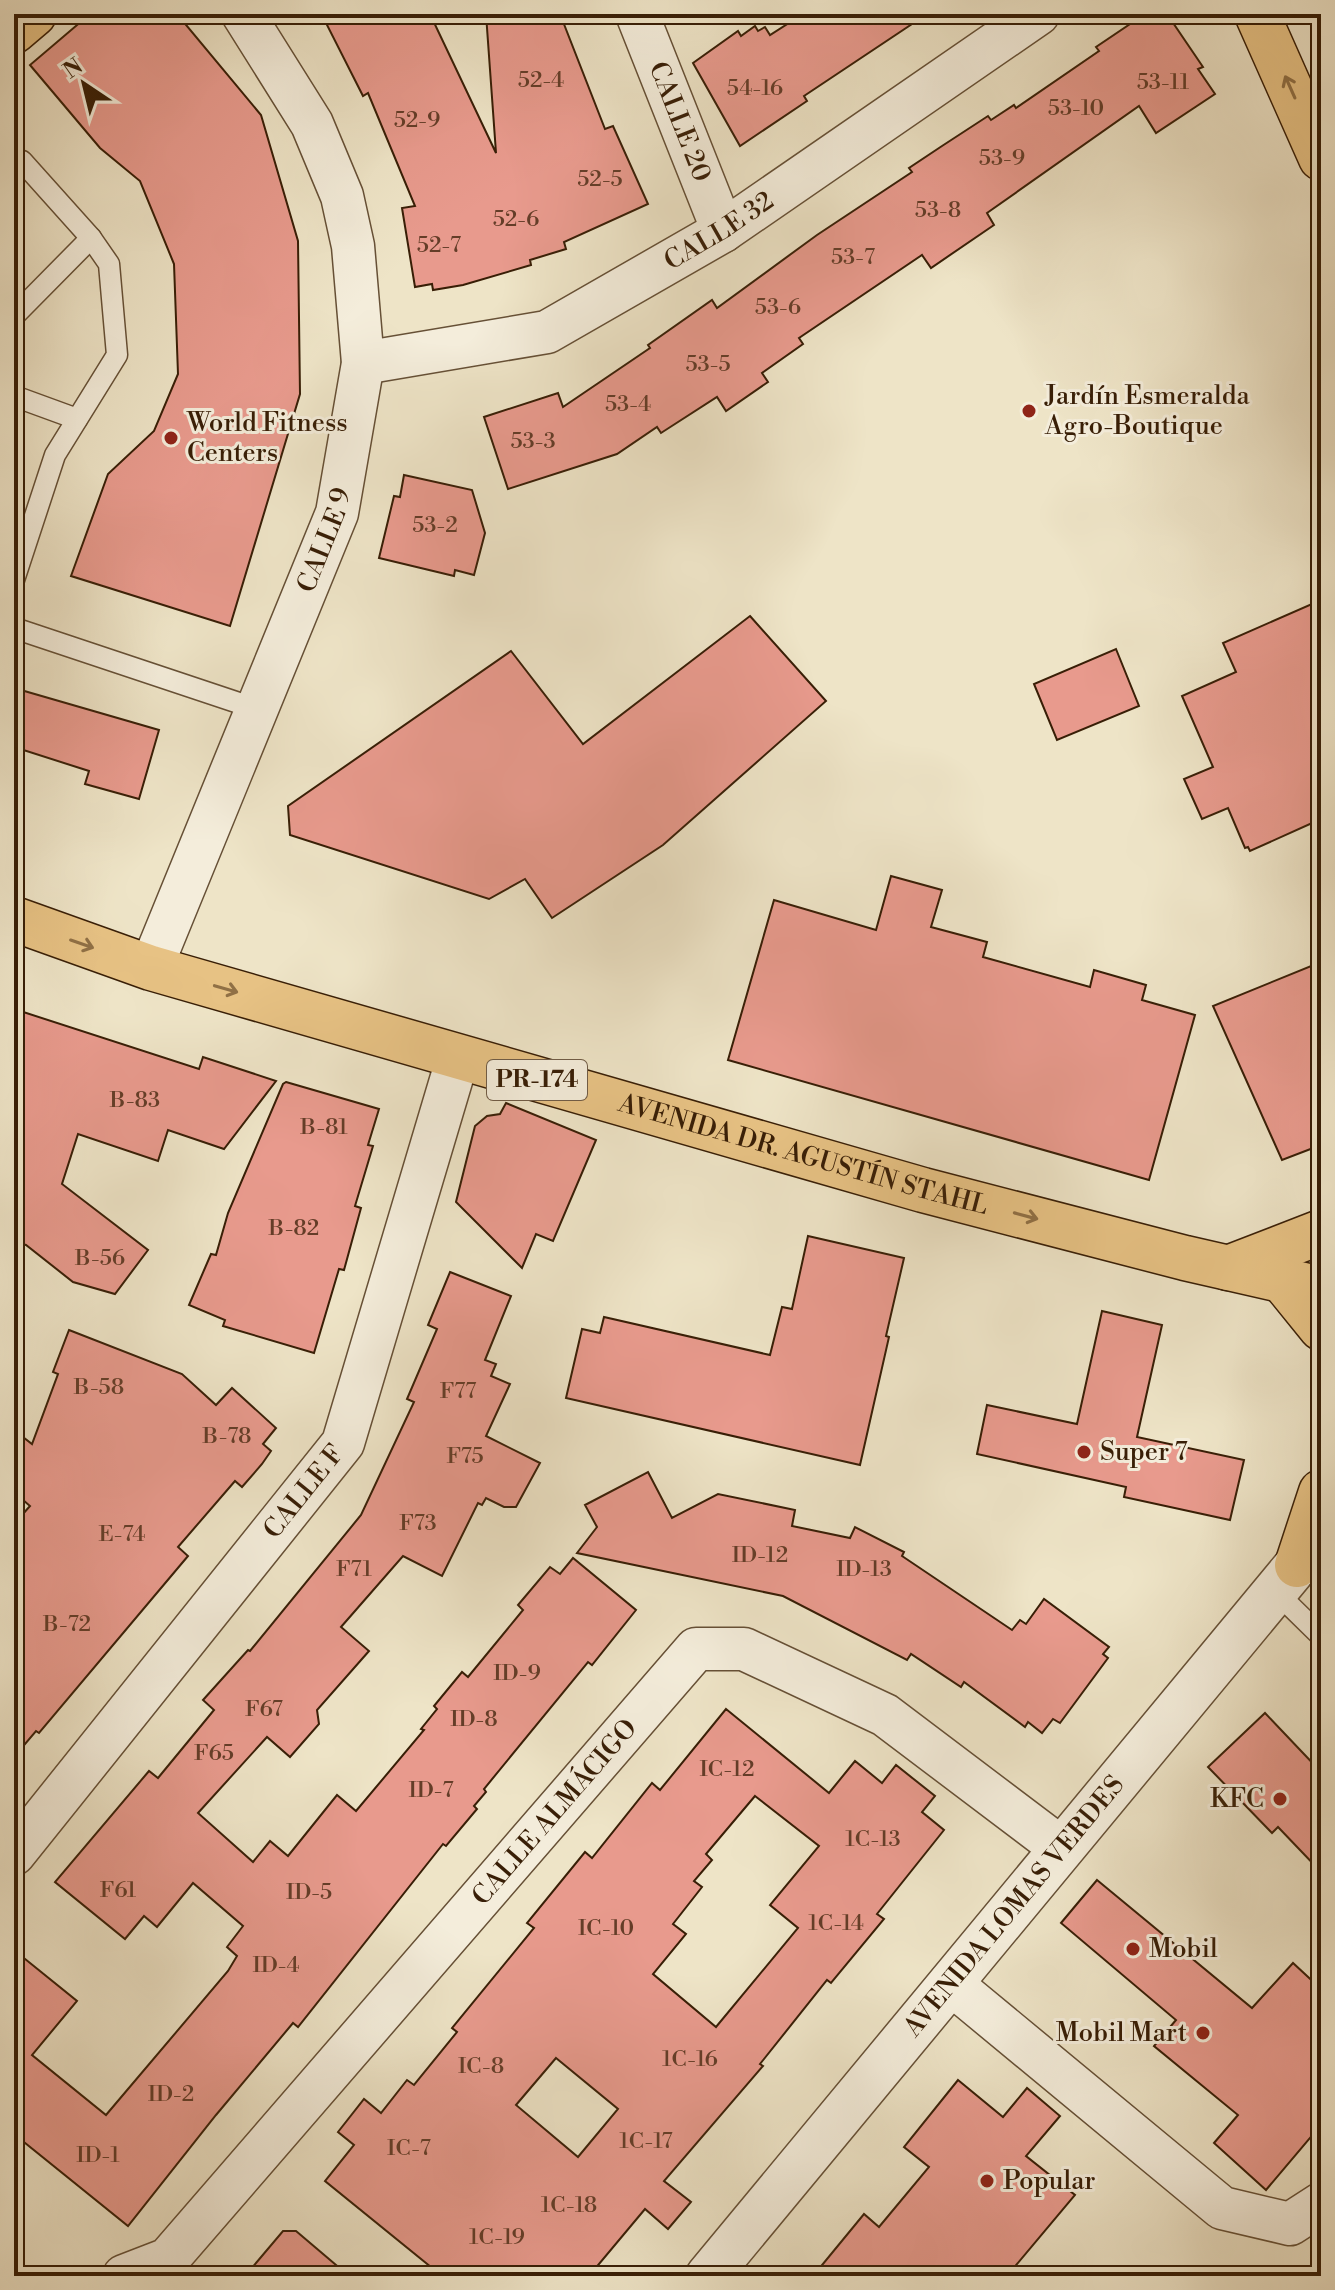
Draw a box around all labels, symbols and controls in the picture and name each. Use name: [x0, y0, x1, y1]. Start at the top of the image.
north arrow: [44, 44, 124, 124]
text: N: [59, 52, 89, 85]
street label: CALLE 20: [642, 57, 718, 186]
house number: 52-4: [518, 67, 564, 94]
house number: 53-11: [1137, 69, 1190, 96]
house number: 54-16: [727, 75, 783, 102]
one-way arrow: [1281, 75, 1296, 99]
house number: 53-10: [1048, 95, 1104, 122]
house number: 52-9: [394, 107, 440, 134]
house number: 53-9: [979, 145, 1025, 172]
house number: 52-5: [577, 166, 623, 193]
street label: CALLE 32: [658, 185, 780, 277]
house number: 53-8: [915, 197, 961, 224]
house number: 52-6: [493, 206, 539, 233]
house number: 52-7: [417, 232, 461, 259]
house number: 53-7: [831, 244, 875, 271]
house number: 53-6: [755, 294, 801, 321]
house number: 53-5: [685, 351, 731, 378]
place label: Jardín Esmeralda Agro-Boutique: [1044, 380, 1250, 442]
house number: 53-4: [605, 391, 651, 418]
marker: Jardín Esmeralda Agro-Boutique: [1020, 402, 1038, 420]
place label: World Fitness Centers: [186, 407, 348, 469]
house number: 53-3: [510, 428, 556, 455]
marker: World Fitness Centers: [162, 429, 180, 447]
street label: CALLE 9: [290, 485, 357, 597]
house number: 53-2: [412, 512, 458, 539]
one-way arrow: [70, 937, 95, 952]
one-way arrow: [212, 983, 238, 998]
road number: PR-174: [487, 1060, 587, 1100]
house number: B-83: [109, 1087, 160, 1114]
street label: AVENIDA DR. AGUSTÍN STAHL: [614, 1087, 991, 1222]
house number: B-81: [299, 1114, 348, 1141]
one-way arrow: [1012, 1210, 1038, 1225]
house number: B-82: [268, 1215, 319, 1242]
house number: B-56: [74, 1245, 125, 1272]
house number: B-58: [73, 1374, 124, 1401]
house number: F77: [440, 1378, 476, 1405]
house number: B-78: [202, 1423, 251, 1450]
place label: Super 7: [1100, 1436, 1188, 1468]
street label: CALLE F: [257, 1438, 351, 1545]
house number: F75: [446, 1443, 484, 1470]
marker: Super 7: [1075, 1443, 1093, 1461]
house number: F73: [399, 1510, 437, 1537]
house number: E-74: [99, 1521, 145, 1548]
house number: ID-12: [732, 1542, 788, 1569]
house number: F71: [336, 1556, 372, 1583]
house number: ID-13: [836, 1556, 892, 1583]
house number: B-72: [42, 1611, 91, 1638]
house number: ID-9: [493, 1660, 541, 1687]
house number: F67: [245, 1696, 283, 1723]
house number: ID-8: [450, 1706, 498, 1733]
street label: CALLE ALMÁCIGO: [465, 1713, 644, 1912]
house number: F65: [194, 1740, 234, 1767]
house number: IC-12: [699, 1756, 755, 1783]
street label: AVENIDA LOMAS VERDES: [896, 1769, 1131, 2044]
house number: ID-7: [408, 1777, 454, 1804]
place label: KFC: [1210, 1783, 1264, 1815]
marker: KFC: [1271, 1790, 1289, 1808]
house number: 1C-13: [845, 1826, 901, 1853]
house number: F61: [100, 1877, 137, 1904]
house number: ID-5: [286, 1879, 332, 1906]
house number: 1C-14: [808, 1910, 864, 1937]
house number: IC-10: [578, 1915, 634, 1942]
place label: Mobil: [1149, 1933, 1218, 1965]
marker: Mobil: [1124, 1940, 1142, 1958]
house number: ID-4: [252, 1952, 300, 1979]
place label: Mobil Mart: [1056, 2017, 1187, 2049]
marker: Mobil Mart: [1194, 2024, 1212, 2042]
house number: 1C-16: [662, 2046, 718, 2073]
house number: IC-8: [458, 2053, 504, 2080]
house number: ID-2: [148, 2081, 194, 2108]
house number: 1C-17: [619, 2128, 673, 2155]
house number: IC-7: [387, 2135, 431, 2162]
house number: ID-1: [76, 2142, 120, 2169]
place label: Popular: [1003, 2165, 1096, 2197]
marker: Popular: [978, 2172, 996, 2190]
house number: 1C-18: [541, 2192, 597, 2219]
house number: 1C-19: [469, 2224, 525, 2251]

